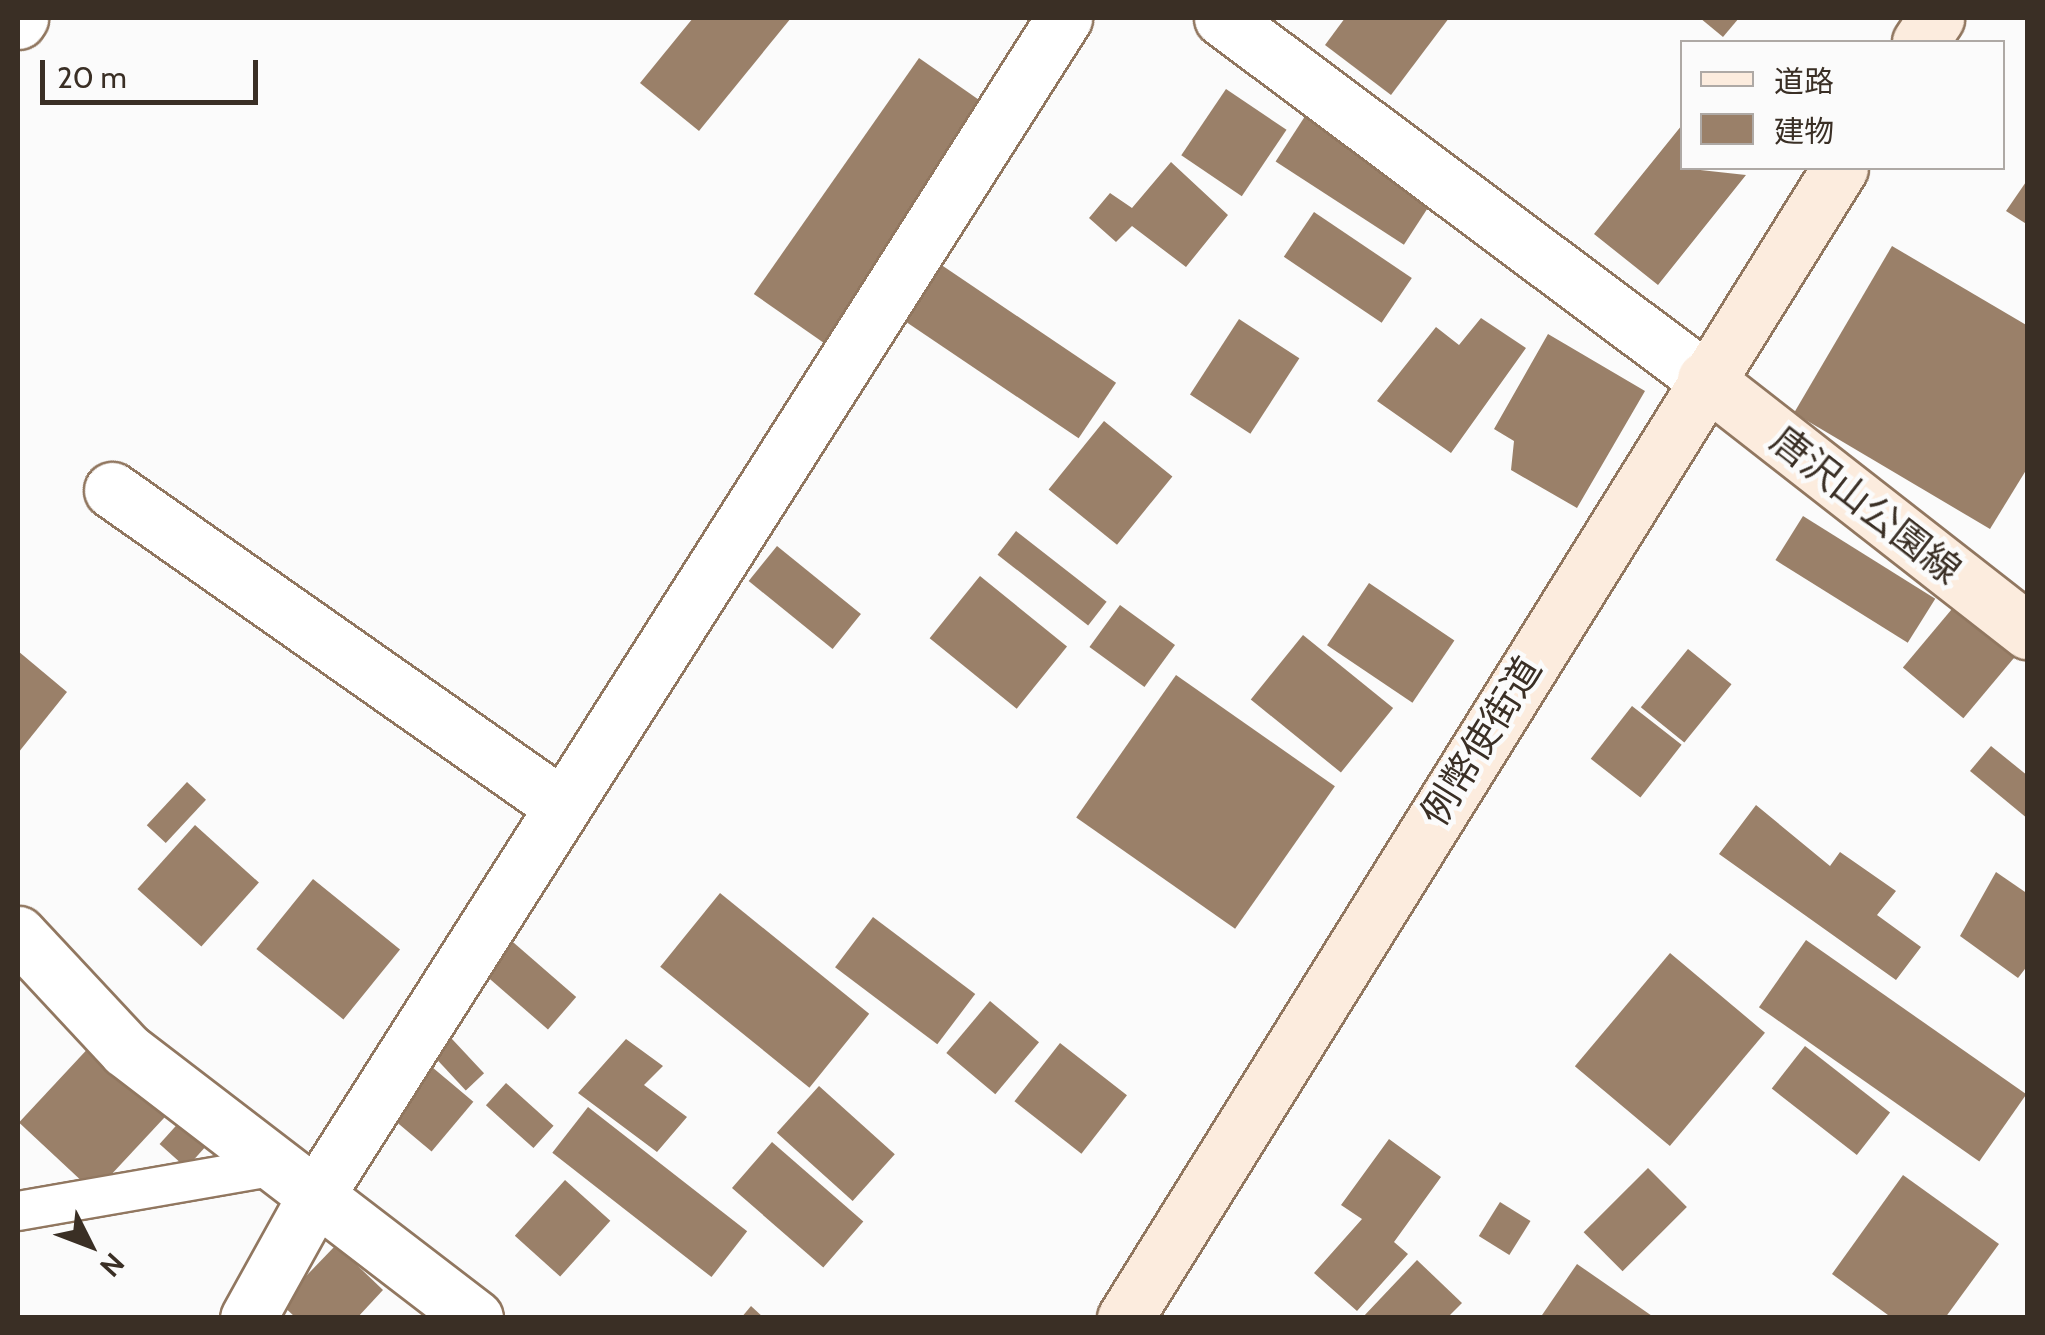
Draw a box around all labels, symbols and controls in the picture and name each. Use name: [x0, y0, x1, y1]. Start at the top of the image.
scale bar: [45, 40, 262, 102]
legend: [1680, 40, 2005, 170]
text: 20 m: [57, 59, 127, 96]
text: 道路: [1774, 63, 1834, 100]
text: 建物: [1774, 113, 1834, 150]
street label: 唐沢山公園線: [1762, 417, 1970, 593]
street label: 例幣使街道: [1411, 648, 1551, 834]
north arrow: [40, 1195, 140, 1295]
text: N: [93, 1246, 132, 1284]

